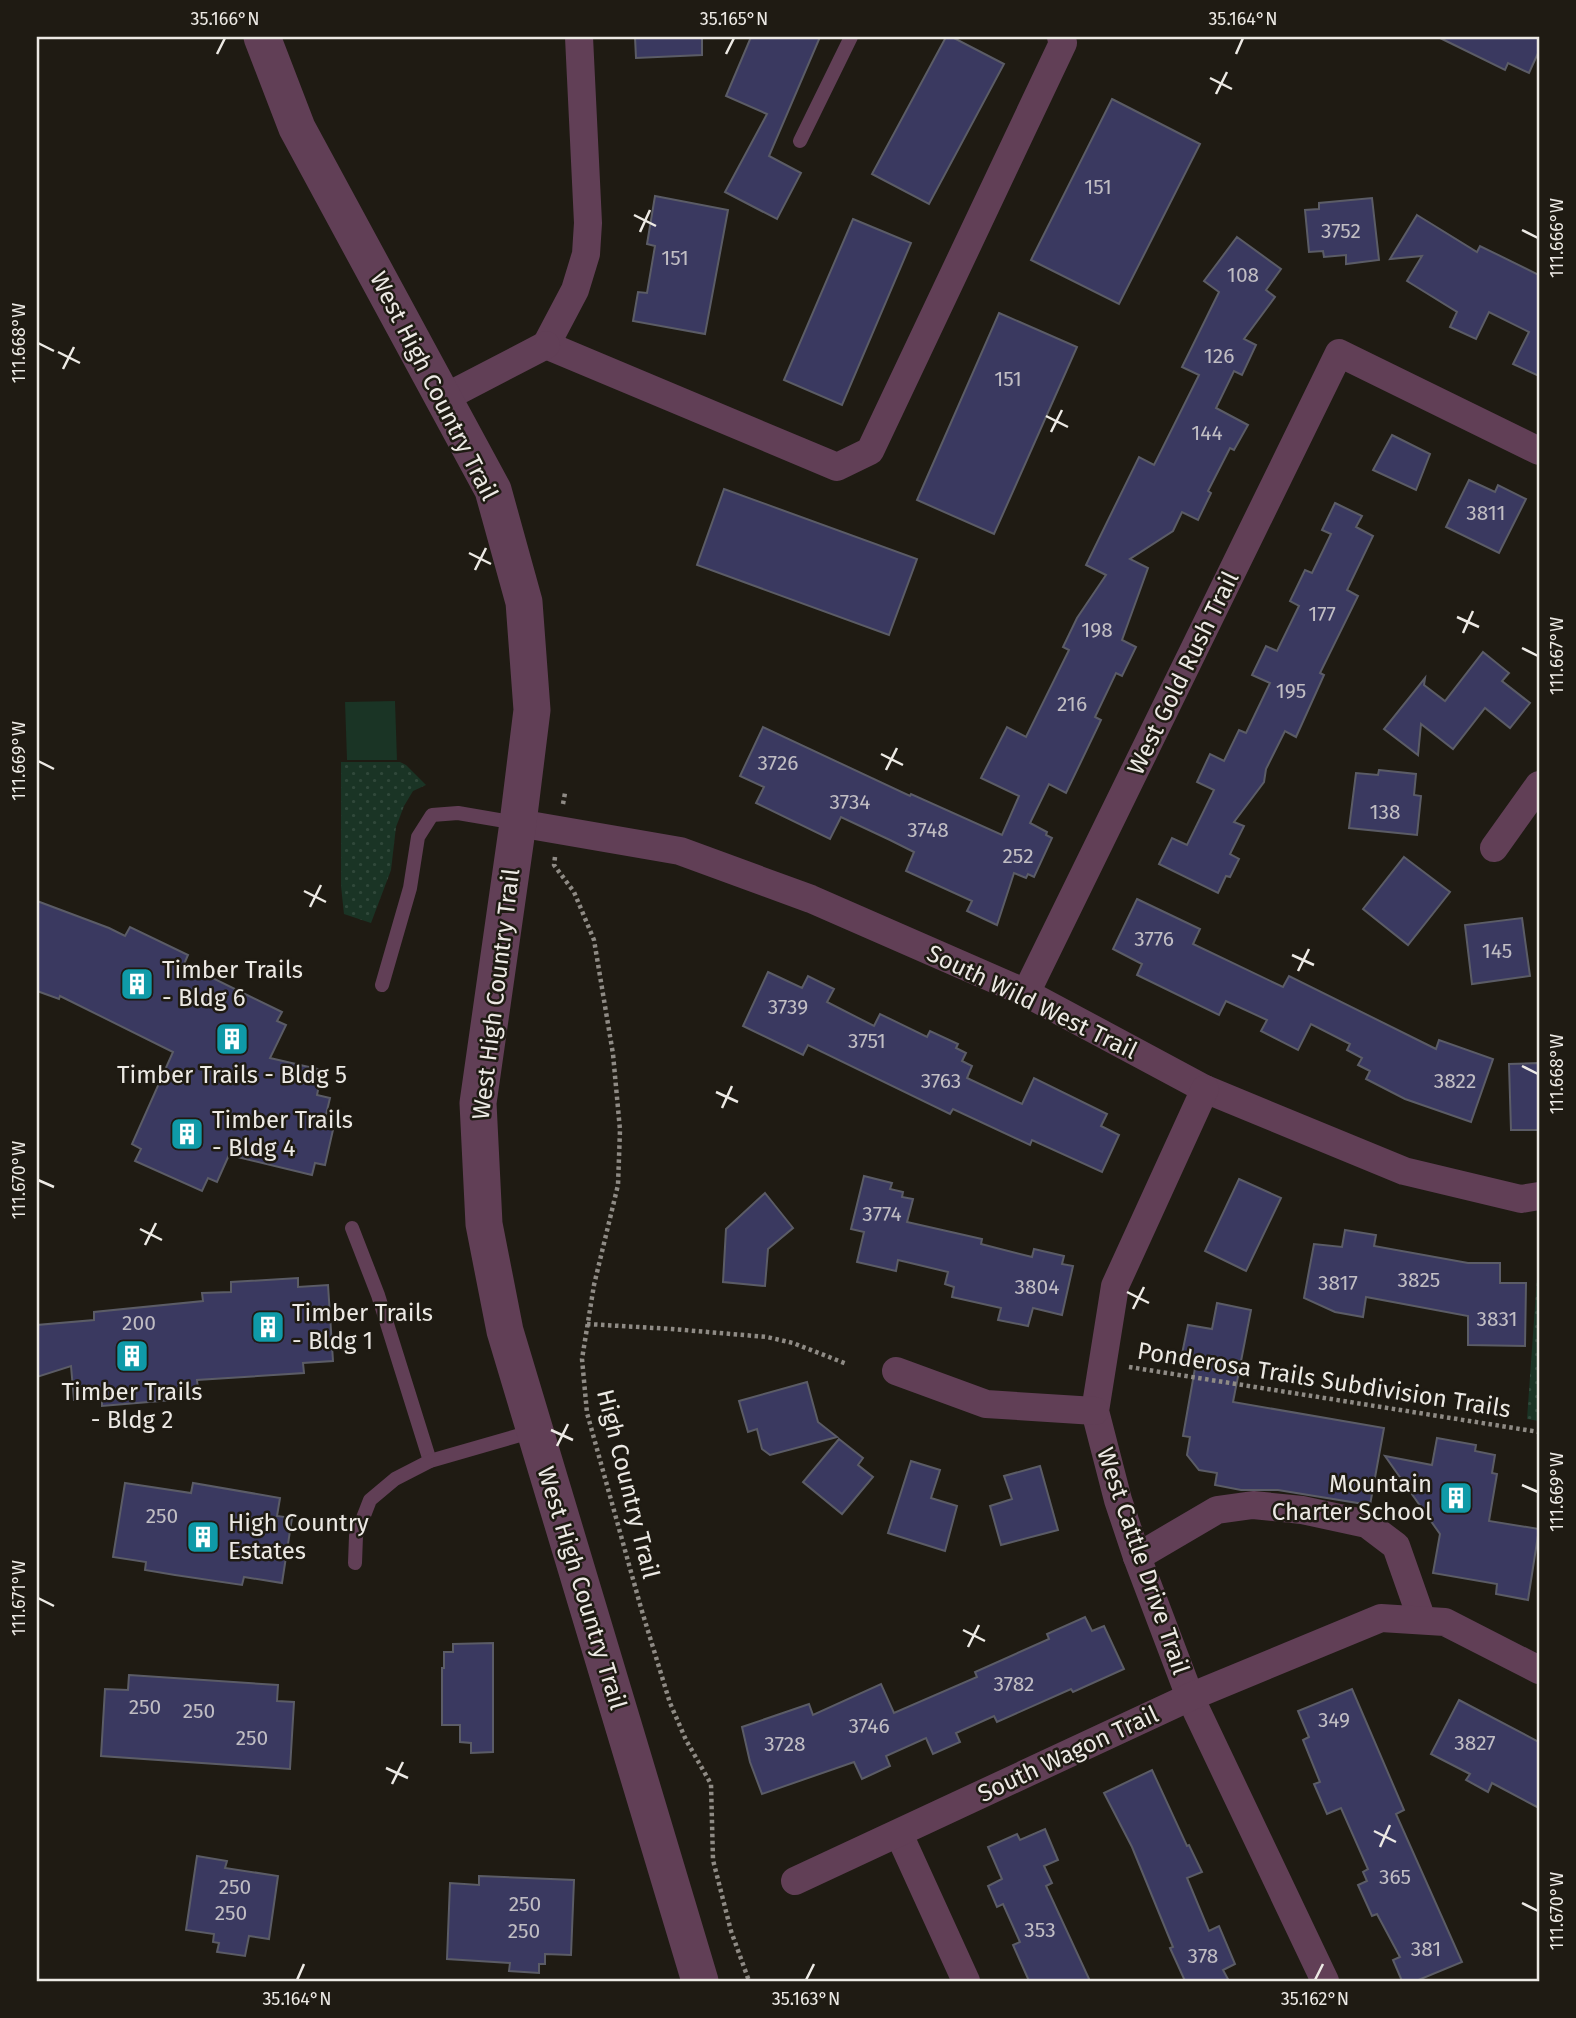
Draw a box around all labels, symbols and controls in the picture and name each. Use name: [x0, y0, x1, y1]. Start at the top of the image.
text: 35.166°N: [190, 8, 260, 30]
text: 35.165°N: [700, 8, 768, 30]
text: 35.164°N: [1208, 8, 1278, 30]
house number: 151: [1084, 174, 1112, 200]
text: 111.666°W: [1546, 198, 1568, 278]
house number: 3752: [1321, 218, 1361, 244]
house number: 151: [661, 245, 689, 271]
house number: 108: [1227, 262, 1259, 288]
street label: West High Country Trail: [364, 267, 504, 505]
text: 111.668°W: [8, 303, 30, 383]
house number: 126: [1204, 343, 1234, 369]
house number: 151: [994, 366, 1022, 392]
house number: 144: [1191, 420, 1223, 446]
house number: 3811: [1466, 500, 1506, 526]
street label: West Gold Rush Trail: [1122, 567, 1244, 779]
house number: 177: [1308, 601, 1336, 627]
house number: 198: [1081, 617, 1113, 643]
text: 111.667°W: [1546, 617, 1568, 695]
house number: 195: [1276, 678, 1306, 704]
house number: 216: [1057, 691, 1087, 717]
text: 111.669°W: [8, 721, 30, 801]
house number: 3726: [758, 750, 798, 776]
house number: 3734: [829, 789, 871, 815]
house number: 138: [1369, 799, 1401, 825]
house number: 3748: [907, 817, 949, 843]
house number: 252: [1002, 843, 1034, 869]
street label: West High Country Trail: [467, 867, 525, 1121]
house number: 3776: [1134, 926, 1174, 952]
house number: 145: [1482, 938, 1512, 964]
street label: South Wild West Trail: [922, 939, 1142, 1065]
place label: Timber Trails - Bldg 6: [162, 956, 303, 1012]
building icon: Timber Trails - Bldg 6: [118, 965, 156, 1003]
house number: 3739: [768, 994, 808, 1020]
building icon: Timber Trails - Bldg 5: [213, 1020, 251, 1058]
house number: 3751: [848, 1028, 886, 1054]
text: 111.668°W: [1546, 1034, 1568, 1114]
place label: Timber Trails - Bldg 5: [117, 1061, 347, 1089]
house number: 3763: [921, 1068, 961, 1094]
house number: 3822: [1434, 1068, 1476, 1094]
place label: Timber Trails - Bldg 4: [212, 1106, 353, 1162]
building icon: Timber Trails - Bldg 4: [168, 1115, 206, 1153]
text: 111.670°W: [8, 1141, 30, 1219]
house number: 3774: [862, 1201, 902, 1227]
house number: 3825: [1398, 1267, 1440, 1293]
house number: 3817: [1318, 1270, 1358, 1296]
house number: 3804: [1015, 1274, 1059, 1300]
place label: Timber Trails - Bldg 1: [292, 1299, 433, 1355]
house number: 3831: [1476, 1306, 1518, 1332]
building icon: Timber Trails - Bldg 1: [249, 1308, 287, 1346]
house number: 200: [122, 1310, 156, 1336]
building icon: Timber Trails - Bldg 2: [113, 1337, 151, 1375]
street label: Ponderosa Trails Subdivision Trails: [1135, 1337, 1513, 1423]
place label: Timber Trails - Bldg 2: [62, 1378, 202, 1434]
street label: High Country Trail: [591, 1386, 665, 1582]
street label: West Cattle Drive Trail: [1091, 1444, 1195, 1678]
text: 111.669°W: [1546, 1452, 1568, 1532]
street label: West High Country Trail: [532, 1463, 632, 1713]
place label: Mountain Charter School: [1272, 1470, 1432, 1526]
building icon: Mountain Charter School: [1437, 1479, 1475, 1517]
house number: 250: [146, 1503, 178, 1529]
place label: High Country Estates: [228, 1509, 369, 1565]
building icon: High Country Estates: [184, 1518, 222, 1556]
text: 111.671°W: [8, 1560, 30, 1636]
house number: 3782: [993, 1671, 1035, 1697]
house number: 250: [129, 1694, 161, 1720]
house number: 250: [183, 1698, 215, 1724]
street label: South Wagon Trail: [973, 1700, 1163, 1808]
house number: 349: [1318, 1707, 1350, 1733]
house number: 3746: [848, 1713, 890, 1739]
house number: 250: [236, 1725, 268, 1751]
house number: 3827: [1454, 1730, 1496, 1756]
house number: 3728: [764, 1731, 806, 1757]
house number: 365: [1379, 1864, 1411, 1890]
text: 111.670°W: [1546, 1872, 1568, 1950]
house number: 250: [219, 1874, 251, 1900]
house number: 250: [509, 1891, 541, 1917]
house number: 250: [215, 1900, 247, 1926]
house number: 353: [1024, 1917, 1056, 1943]
house number: 250: [508, 1918, 540, 1944]
house number: 381: [1411, 1936, 1441, 1962]
house number: 378: [1188, 1943, 1218, 1969]
text: 35.164°N: [262, 1988, 332, 2010]
text: 35.163°N: [772, 1988, 840, 2010]
text: 35.162°N: [1281, 1988, 1349, 2010]

